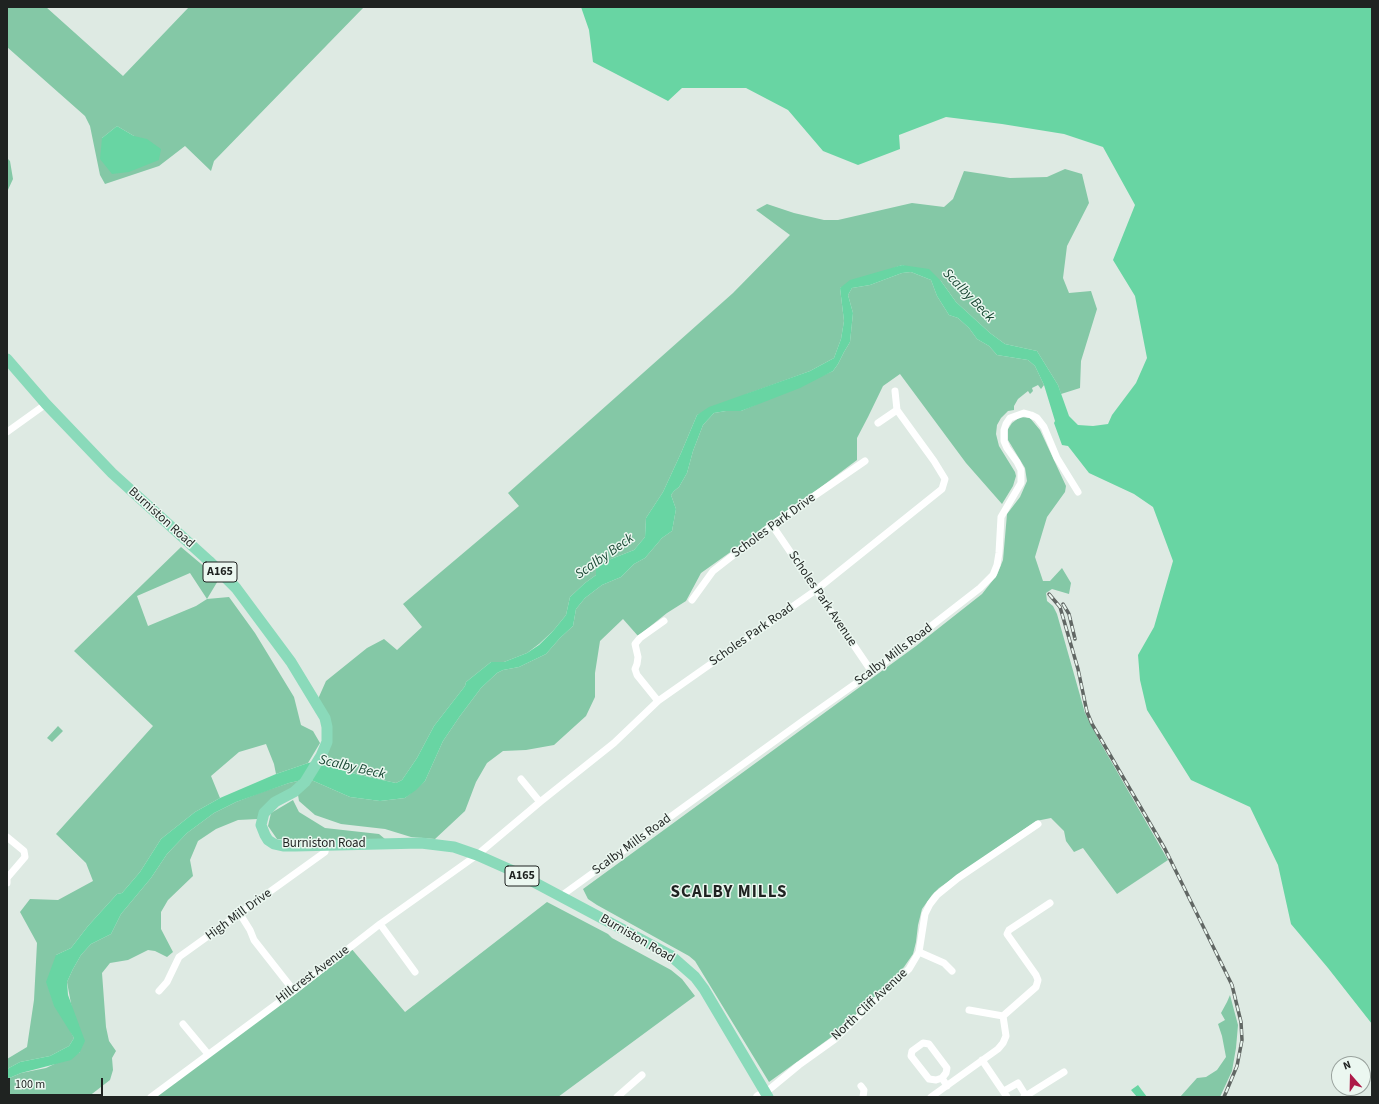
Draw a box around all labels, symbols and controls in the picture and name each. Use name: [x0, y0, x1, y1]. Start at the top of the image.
water label: Scalby Beck: [938, 266, 998, 326]
street label: Burniston Road: [125, 484, 197, 552]
street label: Scholes Park Drive: [729, 490, 819, 562]
water label: Scalby Beck: [572, 531, 638, 583]
street label: Scholes Park Avenue: [784, 548, 860, 650]
road number: A165: [203, 562, 237, 582]
street label: Scholes Park Road: [707, 600, 797, 670]
street label: Scalby Mills Road: [852, 621, 936, 689]
water label: Scalby Beck: [317, 752, 387, 784]
street label: Scalby Mills Road: [590, 811, 674, 879]
street label: Burniston Road: [282, 836, 366, 852]
road number: A165: [505, 866, 539, 886]
district label: SCALBY MILLS: [671, 883, 787, 903]
street label: High Mill Drive: [203, 886, 275, 944]
street label: Burniston Road: [597, 911, 677, 967]
street label: Hillcrest Avenue: [273, 942, 353, 1008]
street label: North Cliff Avenue: [829, 966, 911, 1044]
north arrow: [1331, 1056, 1371, 1096]
text: N: [1341, 1057, 1353, 1073]
scale bar: [10, 1070, 105, 1096]
text: 100 m: [15, 1076, 45, 1093]

